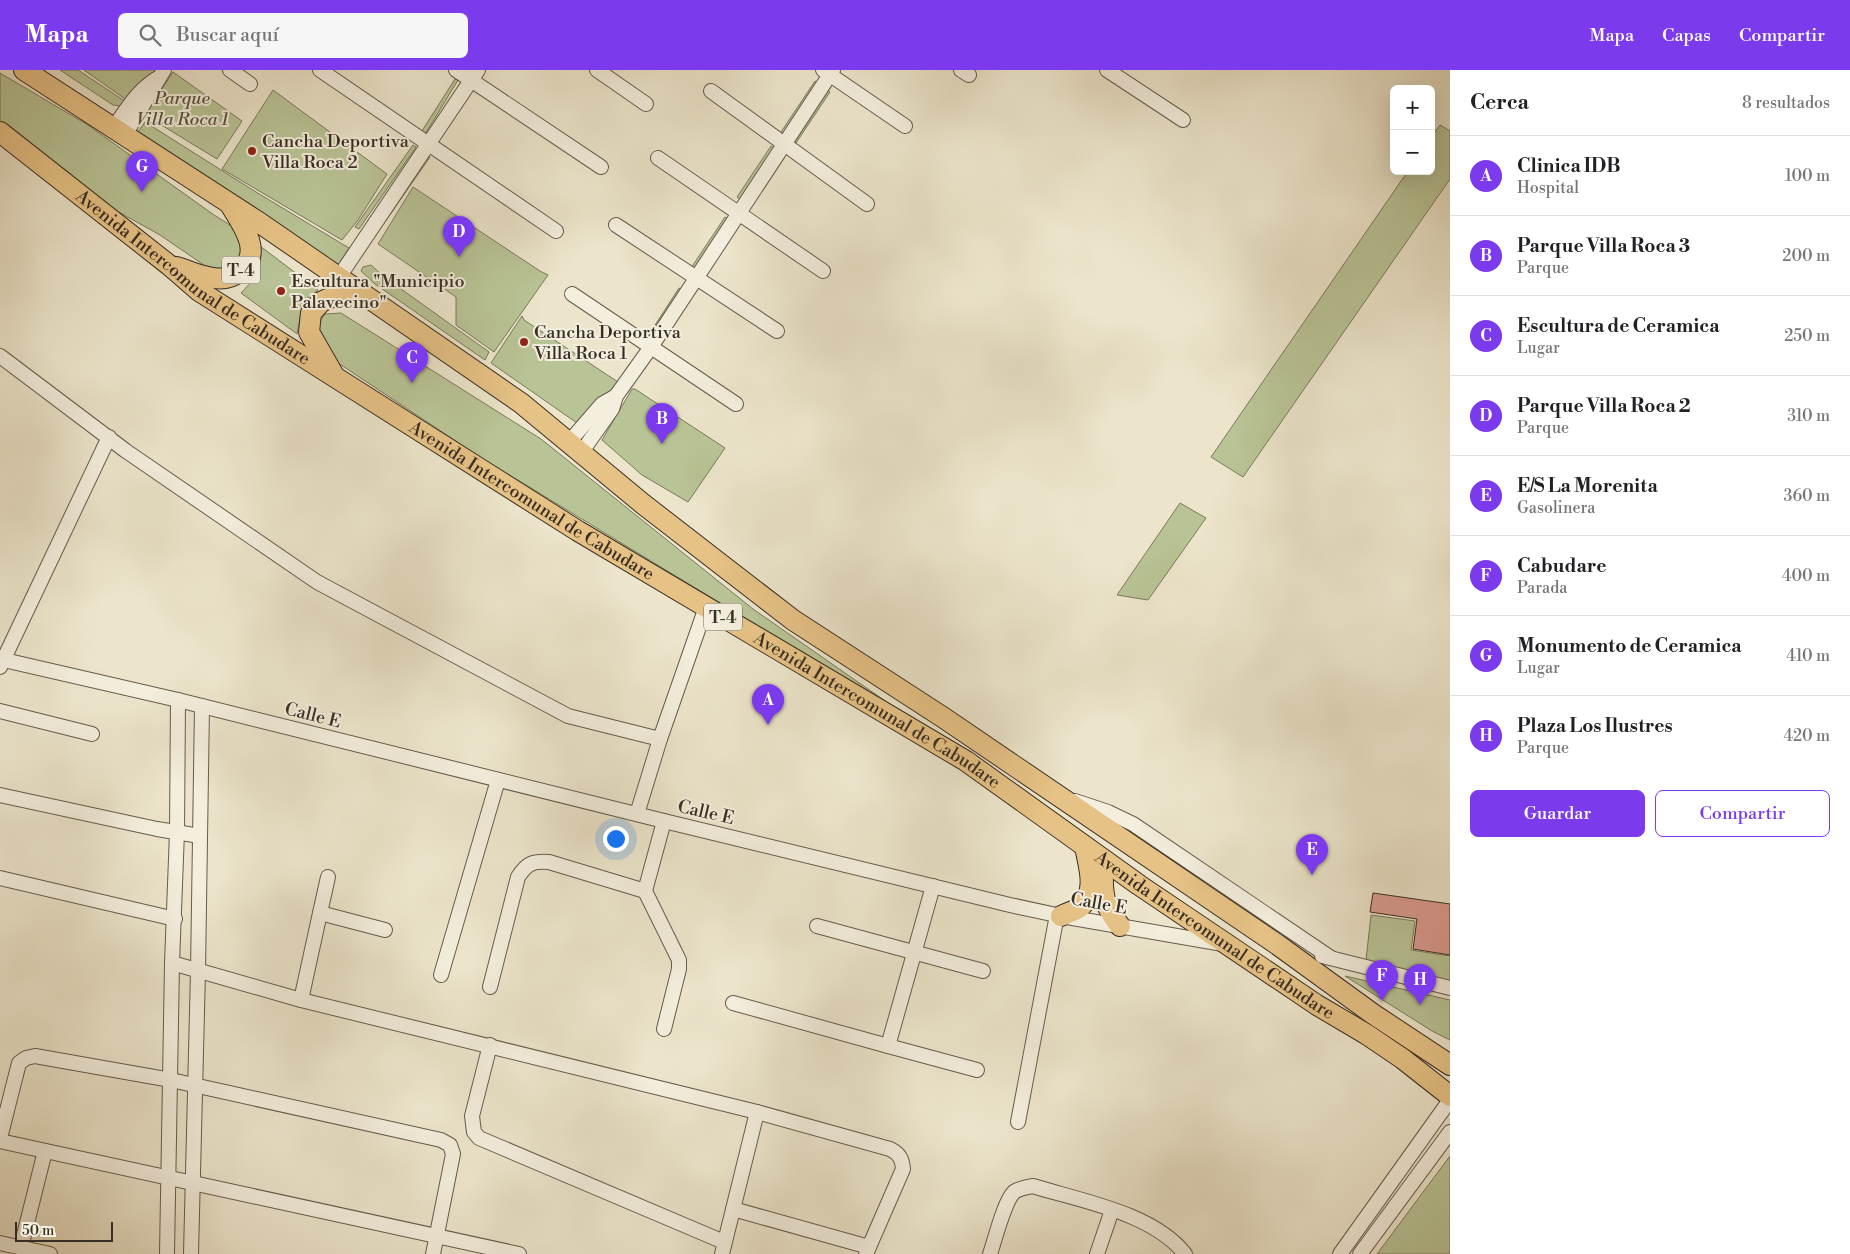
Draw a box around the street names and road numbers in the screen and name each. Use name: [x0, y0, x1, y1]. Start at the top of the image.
street label: Avenida Intercomunal de Cabudare: [70, 184, 314, 370]
road number: T-4: [222, 256, 260, 284]
street label: Avenida Intercomunal de Cabudare: [404, 415, 658, 586]
road number: T-4: [704, 604, 742, 630]
street label: Avenida Intercomunal de Cabudare: [748, 628, 1004, 794]
street label: Calle E: [282, 697, 343, 734]
street label: Calle E: [675, 795, 736, 830]
street label: Avenida Intercomunal de Cabudare: [1089, 845, 1338, 1025]
street label: Calle E: [1069, 887, 1129, 920]

